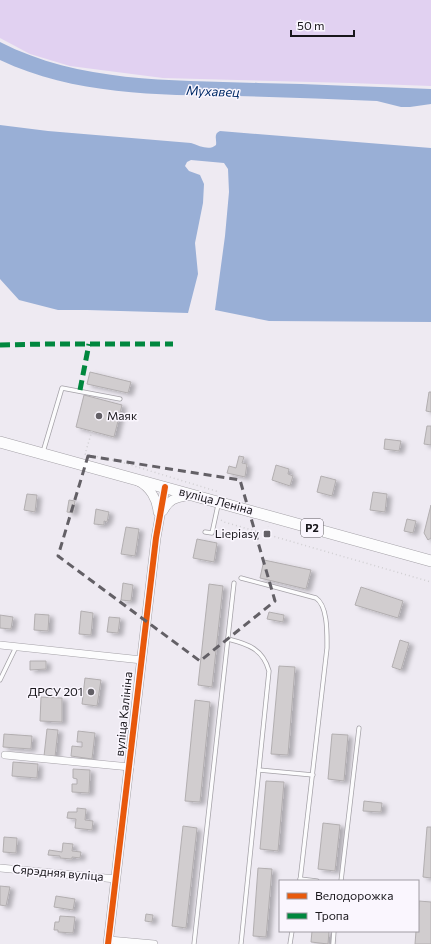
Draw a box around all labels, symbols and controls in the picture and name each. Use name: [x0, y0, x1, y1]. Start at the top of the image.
scale bar: [291, 12, 354, 38]
text: 50 m: [297, 18, 325, 32]
water label: Мухавец: [186, 82, 241, 100]
place label: Маяк: [107, 408, 138, 422]
marker: Маяк: [94, 411, 104, 421]
street label: вуліца Леніна: [178, 483, 255, 517]
road number: Р2: [301, 519, 323, 537]
place label: Liepiasy: [215, 526, 259, 540]
marker: Liepiasy: [262, 529, 272, 539]
street label: вуліца Калініна: [112, 671, 134, 757]
place label: ДРСУ 201: [28, 684, 83, 698]
marker: ДРСУ 201: [86, 687, 96, 697]
street label: Сярэдняя вуліца: [12, 861, 104, 883]
legend: [279, 880, 419, 932]
text: Велодорожка: [315, 888, 393, 902]
text: Тропа: [315, 908, 349, 922]

